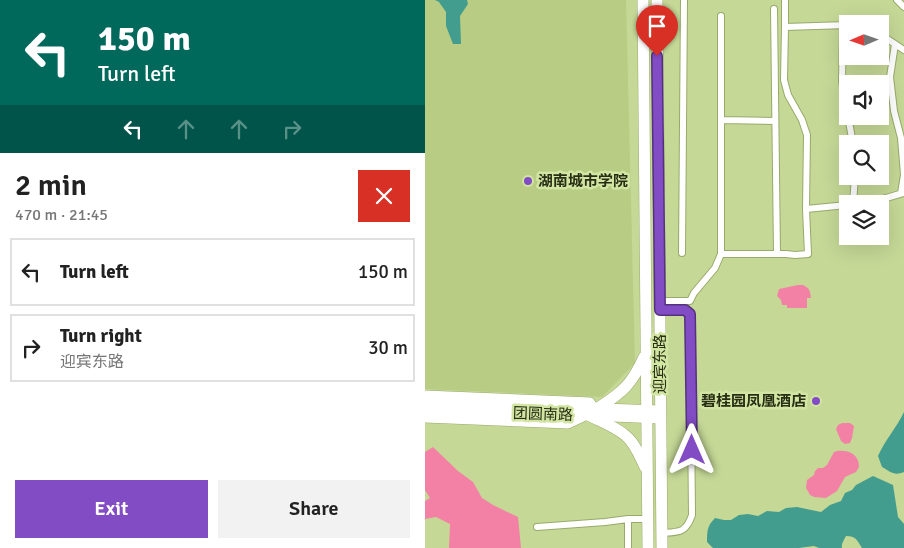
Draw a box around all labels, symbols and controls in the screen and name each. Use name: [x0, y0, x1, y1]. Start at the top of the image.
pin: [636, 5, 678, 56]
icon: arrive: [643, 12, 671, 40]
north arrow: [839, 15, 889, 65]
map controls: [839, 15, 889, 245]
text: 150 m: [98, 17, 191, 60]
icon: left: [15, 20, 80, 85]
text: Turn left: [98, 60, 176, 87]
button: sound: [839, 75, 889, 125]
icon: left: [119, 115, 147, 143]
icon: ahead: [172, 115, 200, 143]
icon: ahead: [225, 115, 253, 143]
icon: right: [278, 115, 306, 143]
button: search: [839, 135, 889, 185]
text: 2 min: [15, 167, 87, 204]
button: close: [358, 170, 410, 222]
place label: 湖南城市学院: [538, 172, 628, 190]
marker: 湖南城市学院: [522, 175, 534, 187]
button: layers: [839, 195, 889, 245]
text: 470 m · 21:45: [15, 205, 108, 225]
icon: left: [17, 258, 45, 286]
text: Turn left: [60, 260, 129, 284]
text: 150 m: [358, 260, 408, 284]
text: Turn right: [60, 324, 142, 348]
icon: right: [17, 334, 45, 362]
street label: 迎宾东路: [651, 334, 669, 394]
text: 30 m: [368, 336, 408, 360]
text: 迎宾东路: [60, 352, 124, 372]
place label: 碧桂园凤凰酒店: [701, 392, 806, 410]
marker: 碧桂园凤凰酒店: [810, 395, 822, 407]
street label: 团圆南路: [513, 404, 573, 424]
position arrow: [665, 423, 717, 475]
button: Exit: [15, 480, 208, 538]
button: Share: [218, 480, 410, 538]

